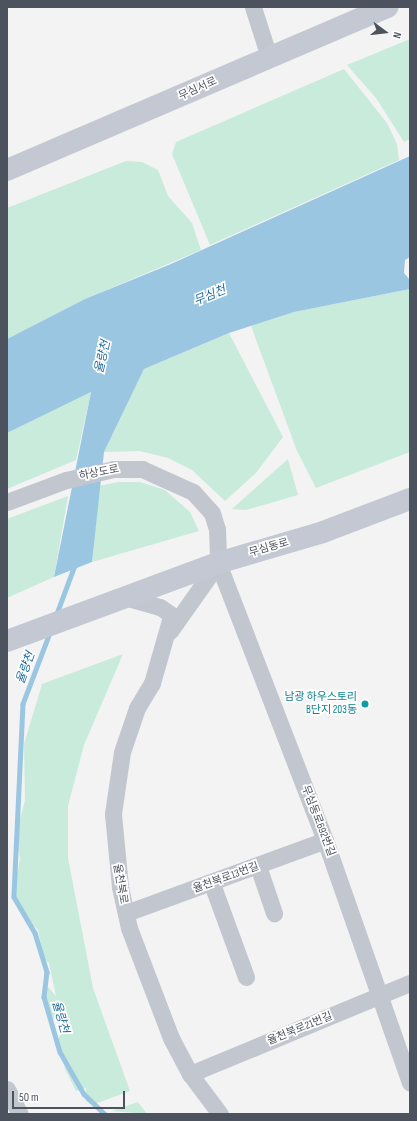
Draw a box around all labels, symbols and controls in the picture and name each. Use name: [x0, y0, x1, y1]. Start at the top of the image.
north arrow: [365, 12, 405, 52]
text: N: [390, 31, 404, 40]
street label: 무심서로: [177, 75, 219, 103]
water label: 무심천: [192, 283, 228, 309]
water label: 율량천: [92, 339, 114, 375]
street label: 하상도로: [78, 463, 120, 483]
street label: 무심동로: [248, 536, 290, 560]
water label: 율량천: [14, 650, 38, 686]
place label: 남광 하우스토리 B단지 203동: [284, 691, 357, 717]
marker: 남광 하우스토리 B단지 203동: [360, 699, 370, 709]
street label: 무심동로692번길: [298, 784, 338, 858]
street label: 율천북로13번길: [191, 860, 261, 896]
street label: 율천북로: [110, 863, 130, 905]
water label: 율량천: [49, 999, 71, 1035]
street label: 율천북로21번길: [265, 1010, 335, 1048]
scale bar: [14, 1083, 127, 1109]
text: 50 m: [19, 1090, 39, 1105]

